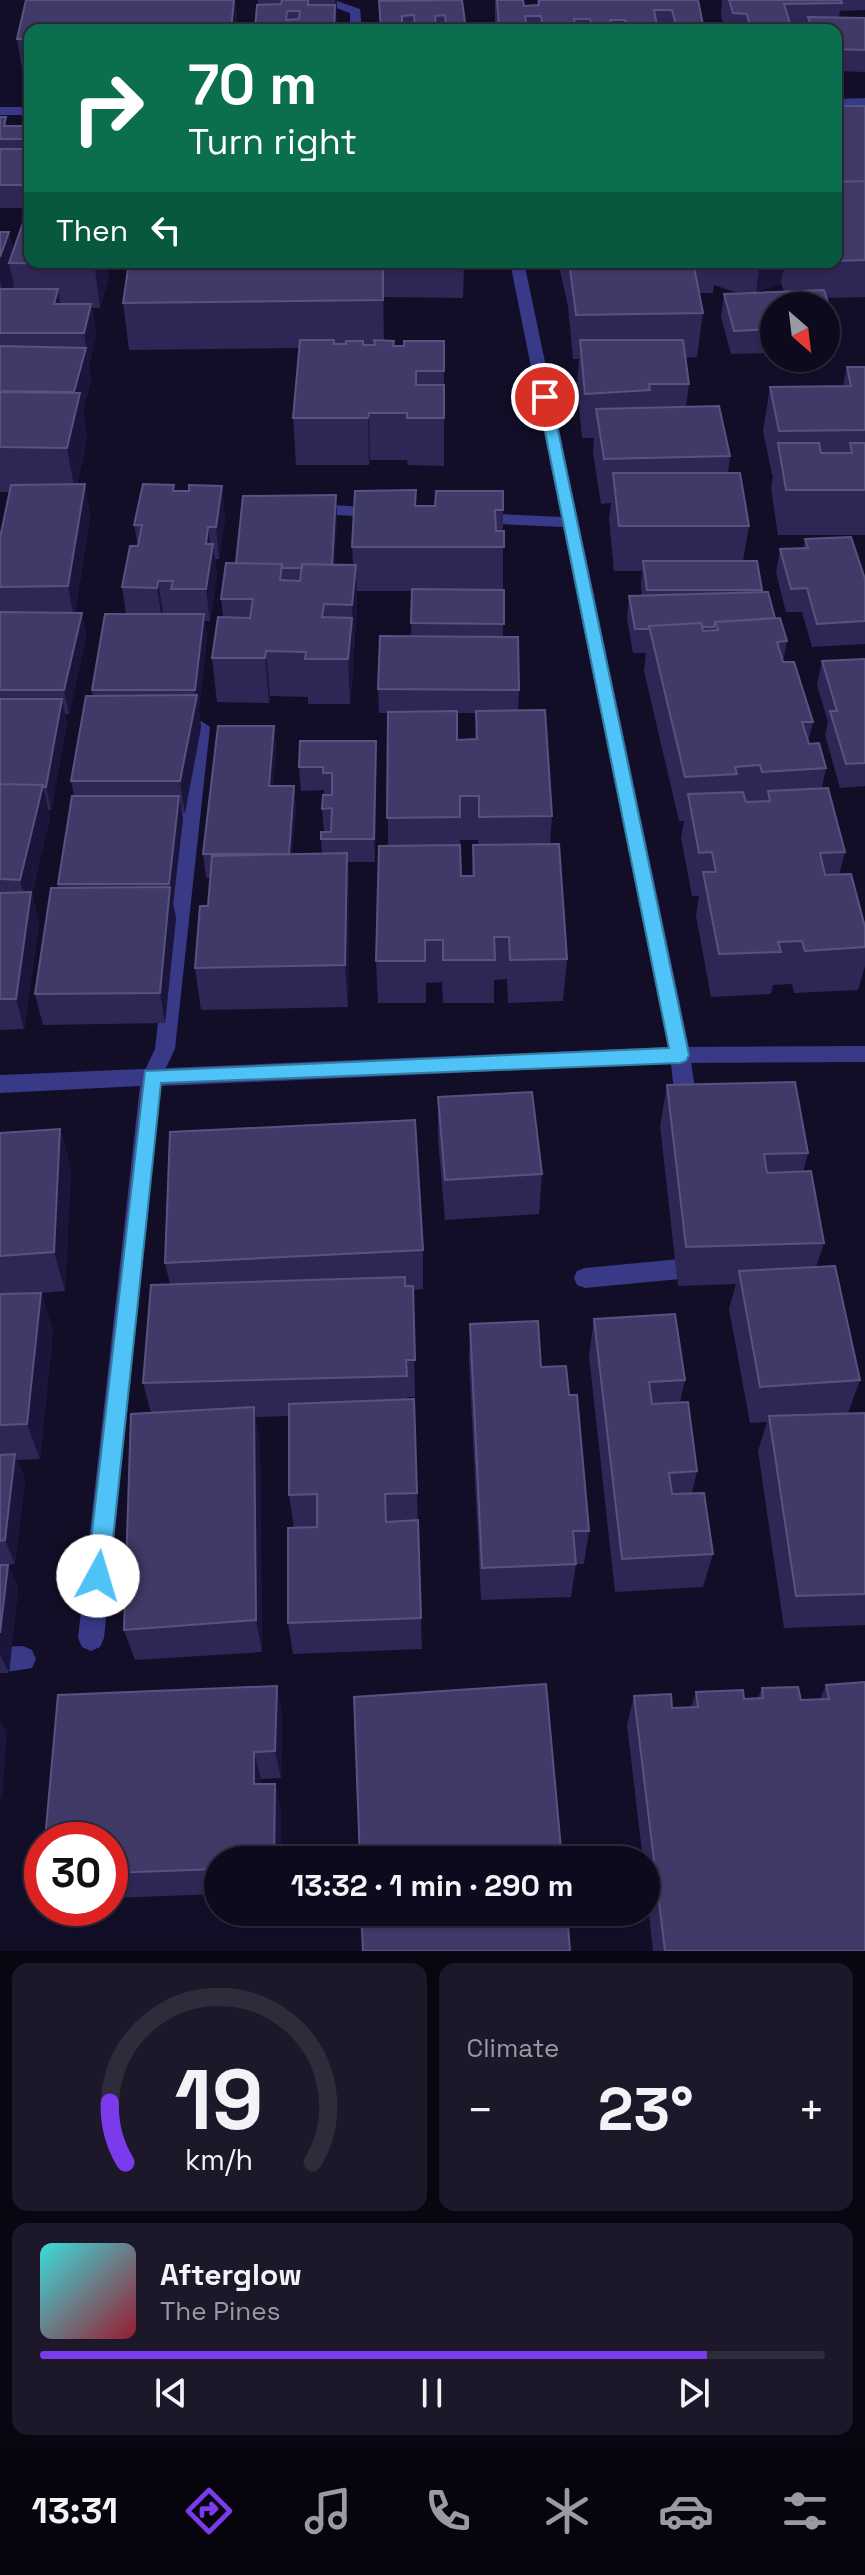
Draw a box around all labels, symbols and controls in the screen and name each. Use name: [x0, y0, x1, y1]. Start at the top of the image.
text: 70 m: [188, 49, 317, 120]
icon: right: [56, 56, 160, 160]
text: Turn right: [188, 119, 357, 165]
icon: left: [144, 208, 188, 252]
text: Then: [56, 211, 128, 250]
north arrow: [760, 292, 840, 372]
map controls: [760, 292, 840, 372]
pin: [511, 363, 579, 431]
icon: arrive: [523, 375, 567, 419]
position arrow: [56, 1534, 140, 1618]
speed limit sign: 30: [24, 1822, 128, 1926]
text: 13:32 · 1 min · 290 m: [291, 1866, 573, 1905]
text: Climate: [467, 2031, 559, 2065]
text: 19: [175, 2047, 264, 2153]
text: 23°: [598, 2071, 694, 2148]
text: −: [467, 2082, 494, 2138]
text: +: [798, 2082, 825, 2138]
text: km/h: [185, 2142, 253, 2178]
text: Afterglow: [160, 2255, 302, 2294]
text: The Pines: [160, 2294, 280, 2328]
icon: previous: [149, 2371, 193, 2415]
icon: pause: [410, 2371, 454, 2415]
icon: next: [672, 2371, 716, 2415]
icon: directions: [181, 2483, 237, 2539]
icon: music: [300, 2483, 356, 2539]
icon: phone: [420, 2483, 476, 2539]
icon: climate: [539, 2483, 595, 2539]
icon: car: [658, 2483, 714, 2539]
icon: filters: [777, 2483, 833, 2539]
text: 13:31: [32, 2488, 118, 2534]

